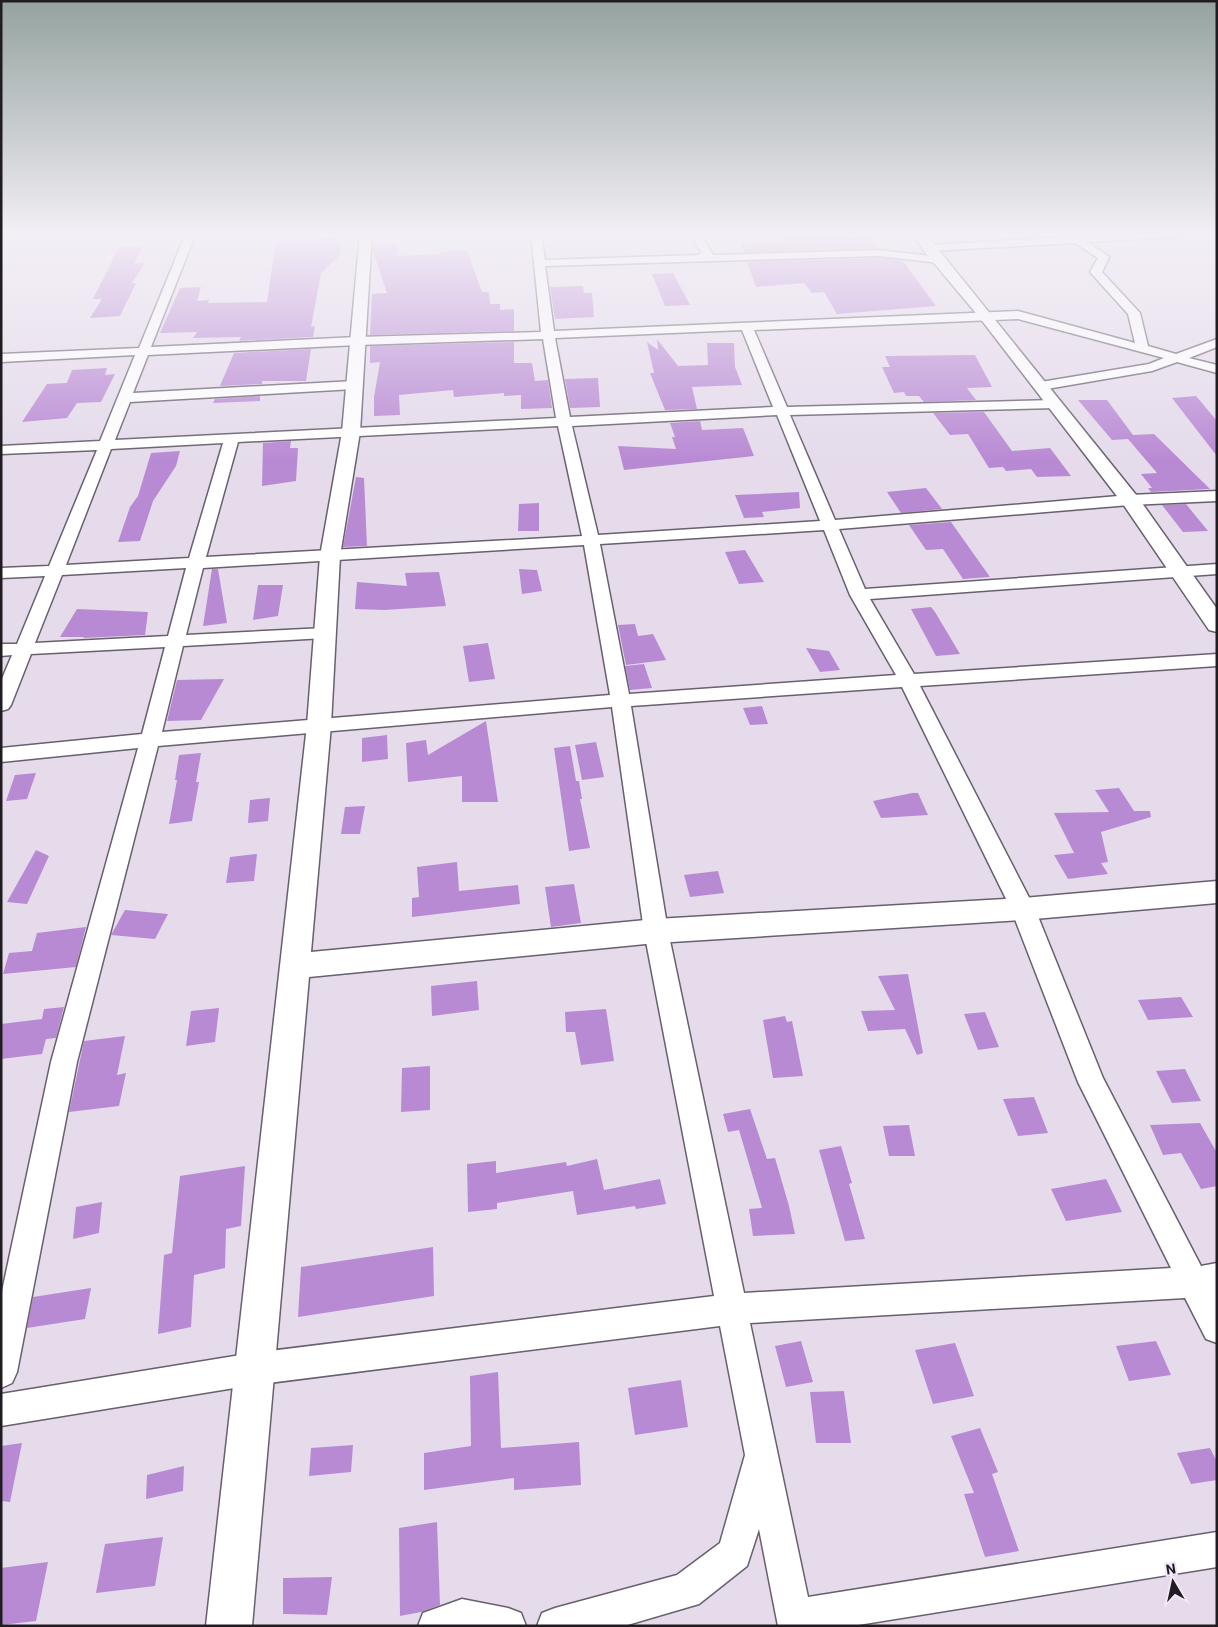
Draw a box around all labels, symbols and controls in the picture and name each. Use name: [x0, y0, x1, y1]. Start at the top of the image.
north arrow: [1148, 1557, 1198, 1607]
text: N: [1165, 1560, 1177, 1578]

